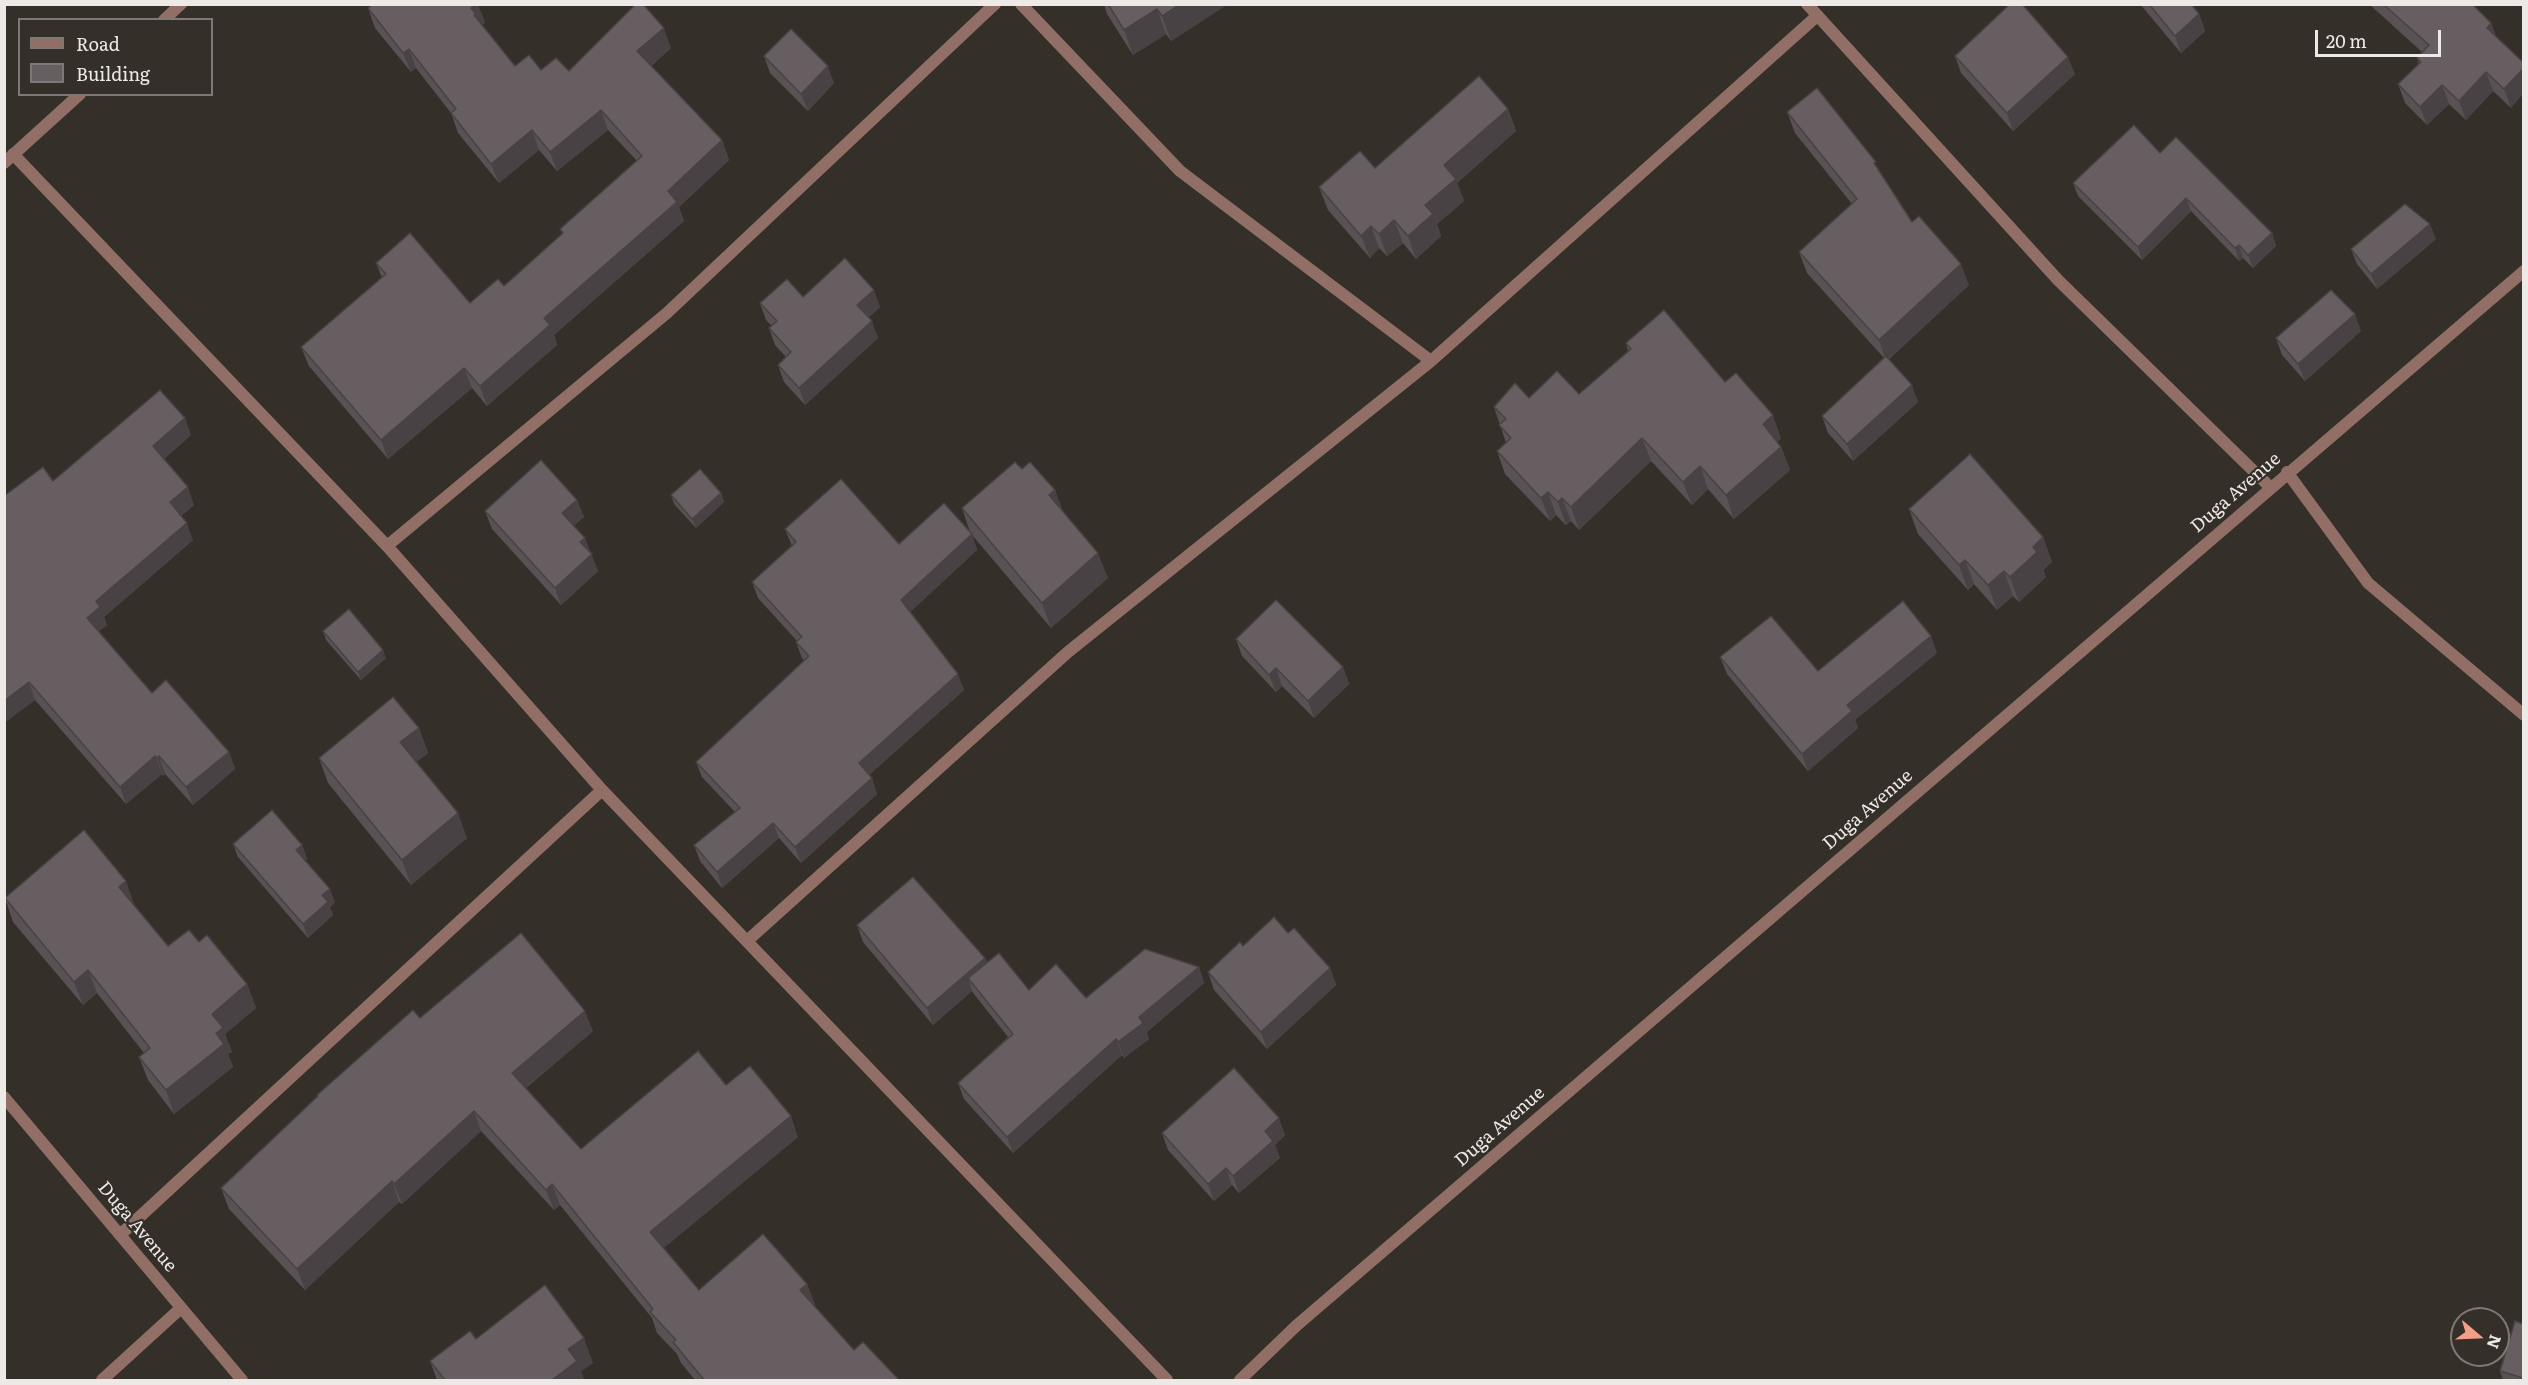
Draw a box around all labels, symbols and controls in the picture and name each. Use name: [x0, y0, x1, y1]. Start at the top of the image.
legend: [18, 18, 213, 96]
scale bar: [2318, 18, 2444, 56]
text: 20 m: [2326, 27, 2367, 54]
text: Road: [76, 30, 120, 57]
text: Building: [76, 60, 150, 87]
street label: Duga Avenue: [2187, 448, 2285, 538]
street label: Duga Avenue: [1819, 765, 1917, 855]
street label: Duga Avenue: [1451, 1082, 1549, 1172]
street label: Duga Avenue: [93, 1177, 181, 1277]
north arrow: [2450, 1307, 2510, 1367]
text: N: [2482, 1332, 2509, 1352]

